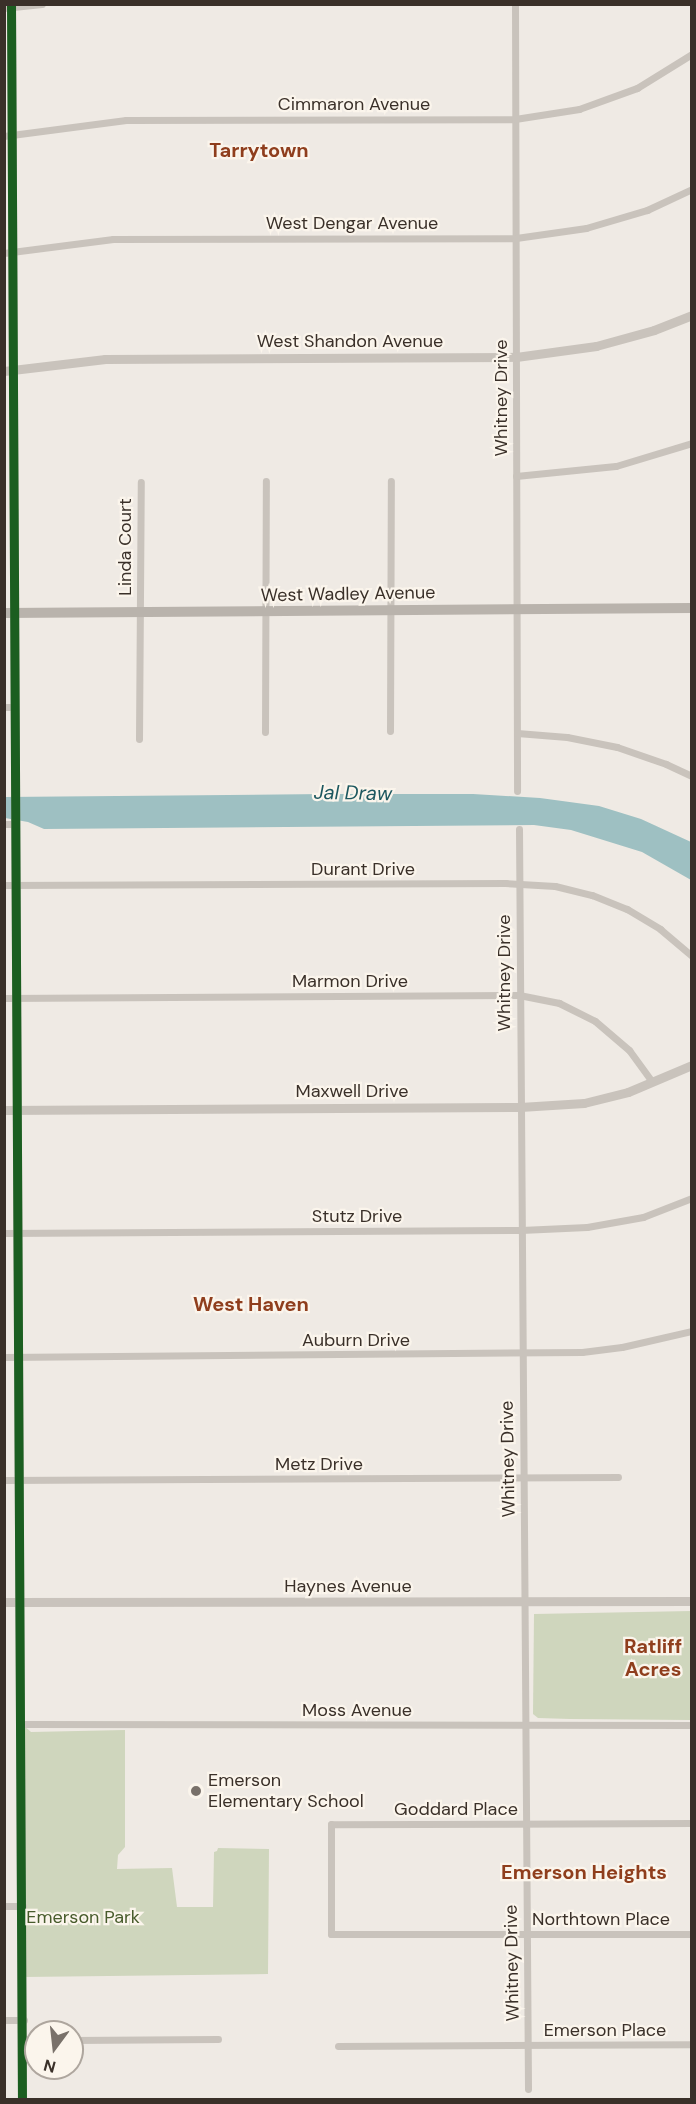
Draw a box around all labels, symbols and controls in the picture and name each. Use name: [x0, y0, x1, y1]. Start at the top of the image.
street label: Cimmaron Avenue: [278, 93, 430, 115]
district label: Tarrytown: [209, 138, 309, 162]
street label: West Dengar Avenue: [266, 212, 438, 234]
street label: West Shandon Avenue: [257, 330, 443, 352]
street label: Whitney Drive: [490, 340, 512, 456]
street label: Linda Court: [114, 498, 136, 596]
street label: West Wadley Avenue: [260, 582, 436, 606]
water label: Jal Draw: [314, 780, 392, 806]
street label: Durant Drive: [311, 858, 415, 880]
street label: Whitney Drive: [493, 915, 515, 1031]
street label: Marmon Drive: [292, 970, 408, 992]
street label: Maxwell Drive: [296, 1080, 408, 1102]
street label: Stutz Drive: [312, 1205, 402, 1227]
district label: West Haven: [193, 1292, 309, 1316]
street label: Auburn Drive: [302, 1329, 410, 1351]
street label: Whitney Drive: [496, 1400, 520, 1518]
street label: Metz Drive: [275, 1453, 363, 1475]
street label: Haynes Avenue: [284, 1575, 412, 1597]
district label: Ratliff Acres: [624, 1634, 682, 1681]
street label: Moss Avenue: [302, 1699, 412, 1721]
place label: Emerson Elementary School: [208, 1770, 364, 1812]
marker: Emerson Elementary School: [189, 1784, 203, 1798]
street label: Goddard Place: [394, 1798, 518, 1820]
district label: Emerson Heights: [501, 1860, 667, 1884]
street label: Whitney Drive: [500, 1904, 524, 2022]
park label: Emerson Park: [26, 1906, 140, 1928]
street label: Northtown Place: [532, 1908, 670, 1930]
street label: Emerson Place: [544, 2019, 666, 2041]
north arrow: [24, 2020, 84, 2080]
text: N: [41, 2054, 58, 2078]

